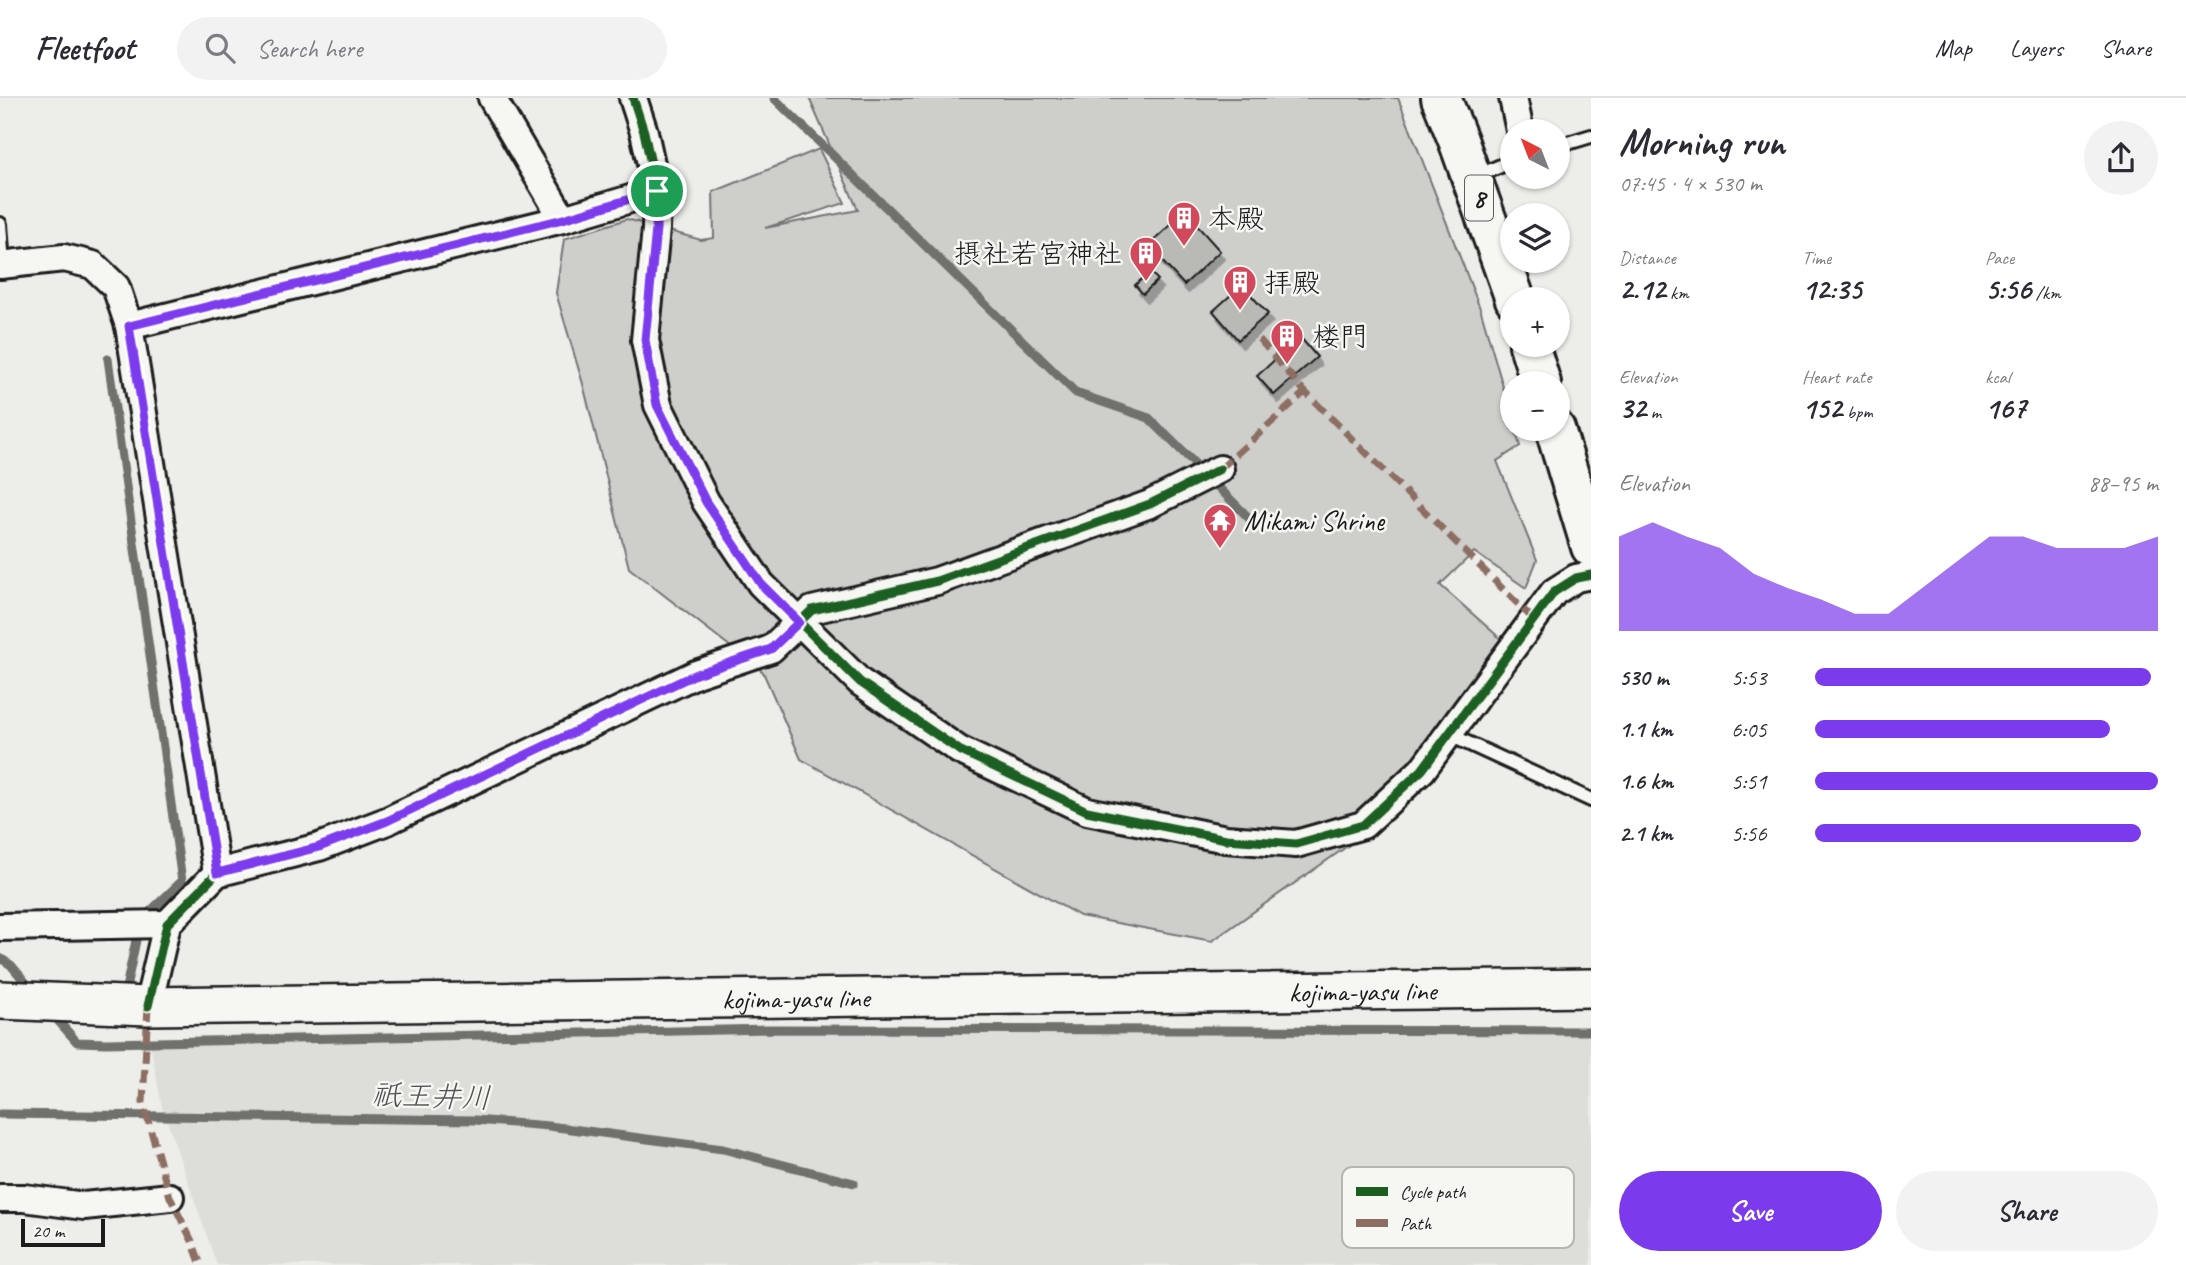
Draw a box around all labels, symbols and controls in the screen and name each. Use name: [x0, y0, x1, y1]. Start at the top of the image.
search box: [177, 17, 667, 80]
text: Fleetfoot: [35, 27, 135, 69]
icon: search: [201, 29, 239, 67]
text: Search here: [257, 32, 363, 65]
text: Map: [1935, 33, 1972, 63]
text: Layers: [2010, 33, 2063, 63]
text: Share: [2101, 33, 2151, 63]
north arrow: [1500, 119, 1570, 189]
map controls: [1500, 119, 1570, 441]
text: Morning run: [1619, 119, 1785, 166]
button: share: [2084, 121, 2158, 195]
pin: [627, 161, 687, 221]
text: 07:45 · 4 × 530 m: [1619, 169, 1762, 198]
icon: arrive: [638, 172, 676, 210]
road number: 8: [1465, 176, 1493, 220]
building icon: 本殿: [1165, 199, 1203, 248]
place label: 本殿: [1208, 201, 1264, 236]
button: layers: [1500, 203, 1570, 273]
building icon: 摂社若宮神社: [1127, 234, 1165, 283]
place label: 摂社若宮神社: [954, 236, 1122, 271]
text: Distance: [1619, 246, 1676, 270]
text: Time: [1802, 246, 1831, 270]
text: Pace: [1985, 246, 2014, 270]
building icon: 拝殿: [1221, 263, 1259, 312]
place label: 拝殿: [1264, 265, 1320, 300]
text: 2.12: [1619, 270, 1665, 308]
text: 12:35: [1802, 270, 1861, 308]
text: 5:56: [1985, 270, 2031, 308]
text: km: [1665, 281, 1689, 305]
text: /km: [2031, 281, 2061, 305]
button: +: [1500, 287, 1570, 357]
building icon: 楼門: [1268, 317, 1306, 366]
place label: 楼門: [1312, 319, 1368, 354]
text: Elevation: [1619, 365, 1677, 389]
text: Heart rate: [1802, 365, 1871, 389]
text: kcal: [1985, 365, 2010, 389]
button: −: [1500, 371, 1570, 441]
text: 32: [1619, 389, 1646, 427]
text: 152: [1802, 389, 1842, 427]
text: 167: [1985, 389, 2026, 427]
text: m: [1646, 400, 1661, 424]
text: bpm: [1842, 400, 1873, 424]
text: Elevation: [1619, 469, 1690, 498]
text: 88–95 m: [2088, 469, 2158, 498]
temple icon: Mikami Shrine: [1201, 501, 1239, 550]
place label: Mikami Shrine: [1244, 503, 1386, 538]
text: 530 m: [1619, 663, 1668, 692]
text: 5:53: [1731, 663, 1767, 692]
text: 1.1 km: [1619, 715, 1673, 744]
text: 6:05: [1731, 715, 1767, 744]
text: 1.6 km: [1619, 767, 1673, 796]
text: 5:51: [1731, 767, 1767, 796]
text: 2.1 km: [1619, 819, 1673, 848]
text: 5:56: [1731, 819, 1767, 848]
street label: kojima-yasu line: [1289, 973, 1439, 1010]
street label: kojima-yasu line: [722, 980, 872, 1017]
water label: 祇王井川: [370, 1075, 492, 1117]
legend: [1342, 1167, 1574, 1248]
button: Save: [1619, 1171, 1882, 1251]
button: Share: [1896, 1171, 2158, 1251]
text: Cycle path: [1400, 1180, 1466, 1204]
text: Path: [1400, 1212, 1433, 1236]
scale bar: [21, 1216, 105, 1248]
text: 20 m: [32, 1219, 64, 1243]

